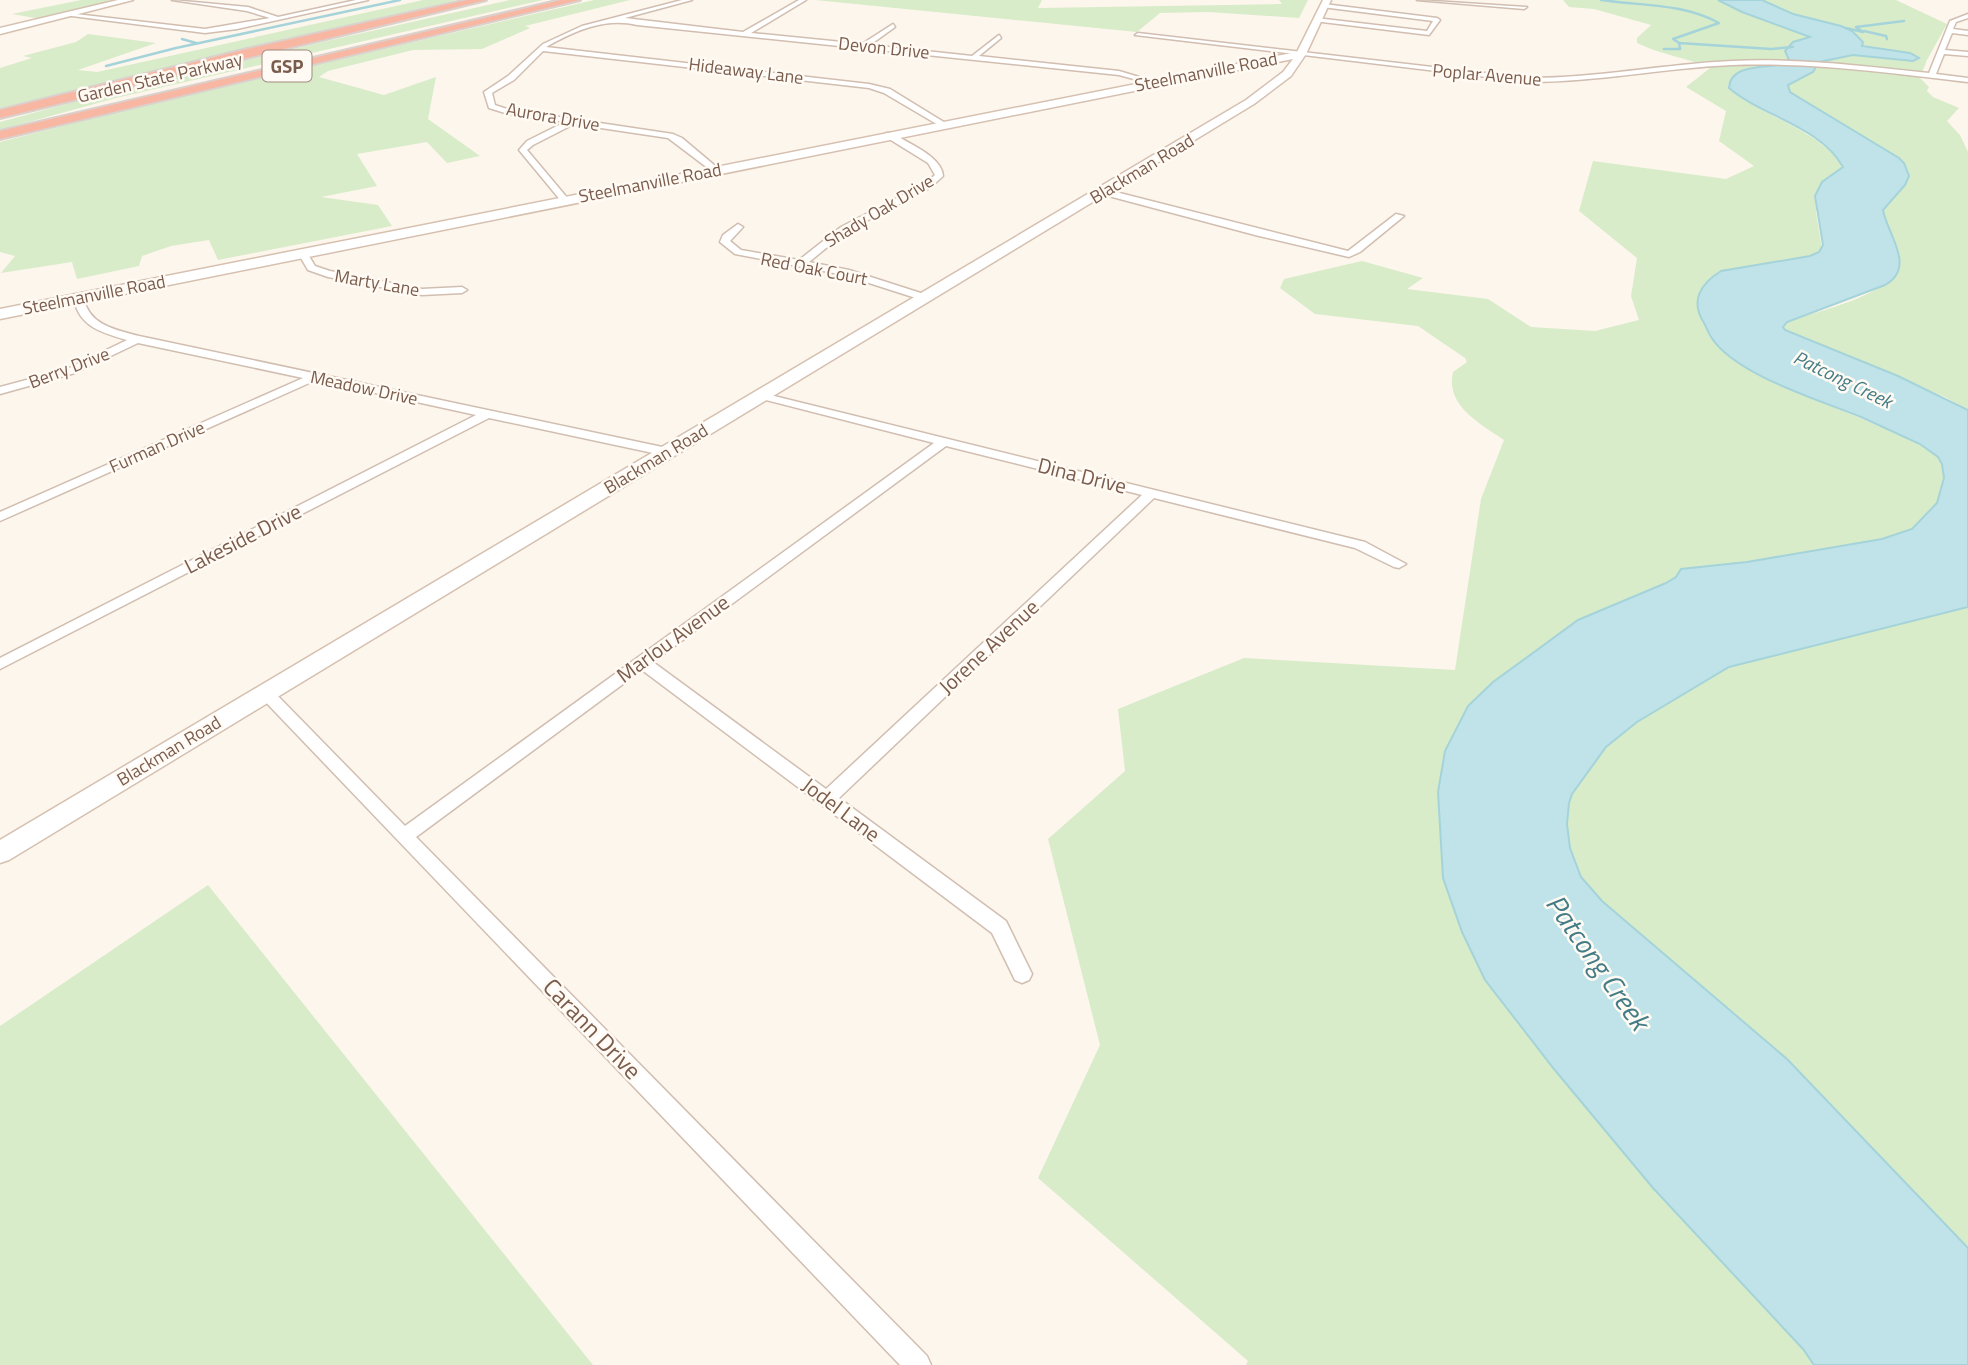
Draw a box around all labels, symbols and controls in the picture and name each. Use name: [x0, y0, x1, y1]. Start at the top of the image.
street label: Devon Drive: [837, 29, 931, 66]
street label: Steelmanville Road: [1132, 44, 1280, 99]
street label: Garden State Parkway: [75, 45, 245, 110]
road number: GSP: [262, 50, 312, 82]
street label: Hideaway Lane: [687, 50, 805, 91]
street label: Poplar Avenue: [1431, 56, 1543, 93]
street label: Aurora Drive: [504, 95, 602, 138]
street label: Blackman Road: [1084, 127, 1199, 210]
street label: Steelmanville Road: [576, 155, 724, 210]
street label: Shady Oak Drive: [819, 167, 939, 254]
street label: Red Oak Court: [758, 245, 870, 292]
street label: Marty Lane: [333, 262, 422, 303]
street label: Steelmanville Road: [20, 267, 168, 322]
street label: Berry Drive: [24, 340, 113, 395]
water label: Patcong Creek: [1789, 342, 1900, 416]
street label: Meadow Drive: [308, 363, 420, 412]
street label: Furman Drive: [105, 413, 209, 480]
street label: Blackman Road: [598, 417, 713, 500]
street label: Dina Drive: [1034, 449, 1130, 502]
street label: Lakeside Drive: [178, 495, 307, 581]
street label: Marlou Avenue: [609, 586, 736, 690]
street label: Jorene Avenue: [931, 591, 1046, 701]
street label: Blackman Road: [111, 709, 226, 792]
street label: Jodel Lane: [796, 769, 887, 849]
water label: Patcong Creek: [1536, 885, 1663, 1041]
street label: Carann Drive: [535, 969, 650, 1087]

